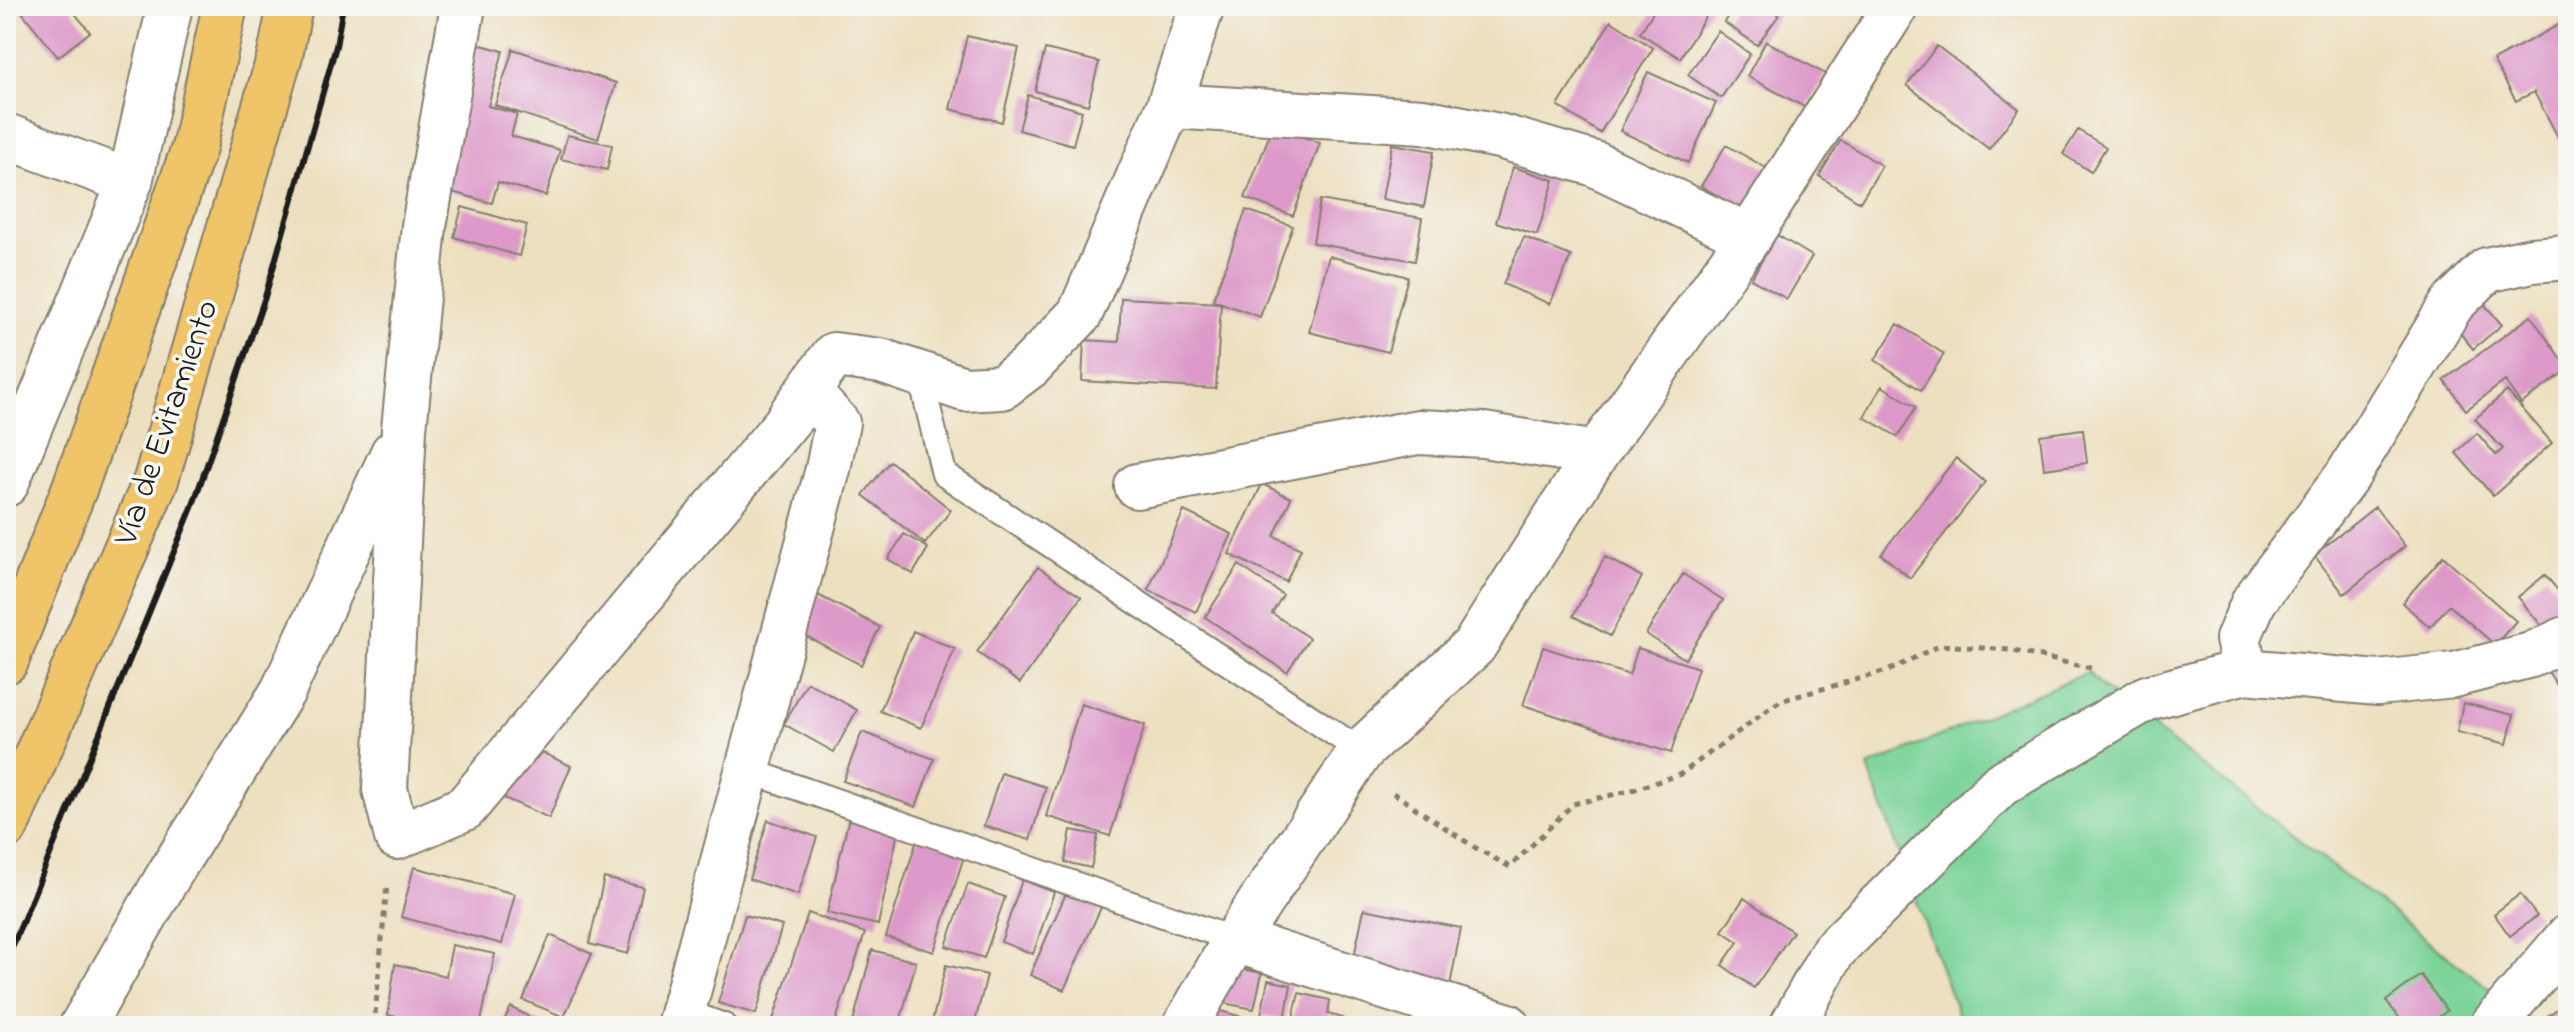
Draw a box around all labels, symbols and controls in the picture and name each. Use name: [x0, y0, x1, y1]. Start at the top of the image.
street label: Vía de Evitamiento: [102, 293, 233, 553]

